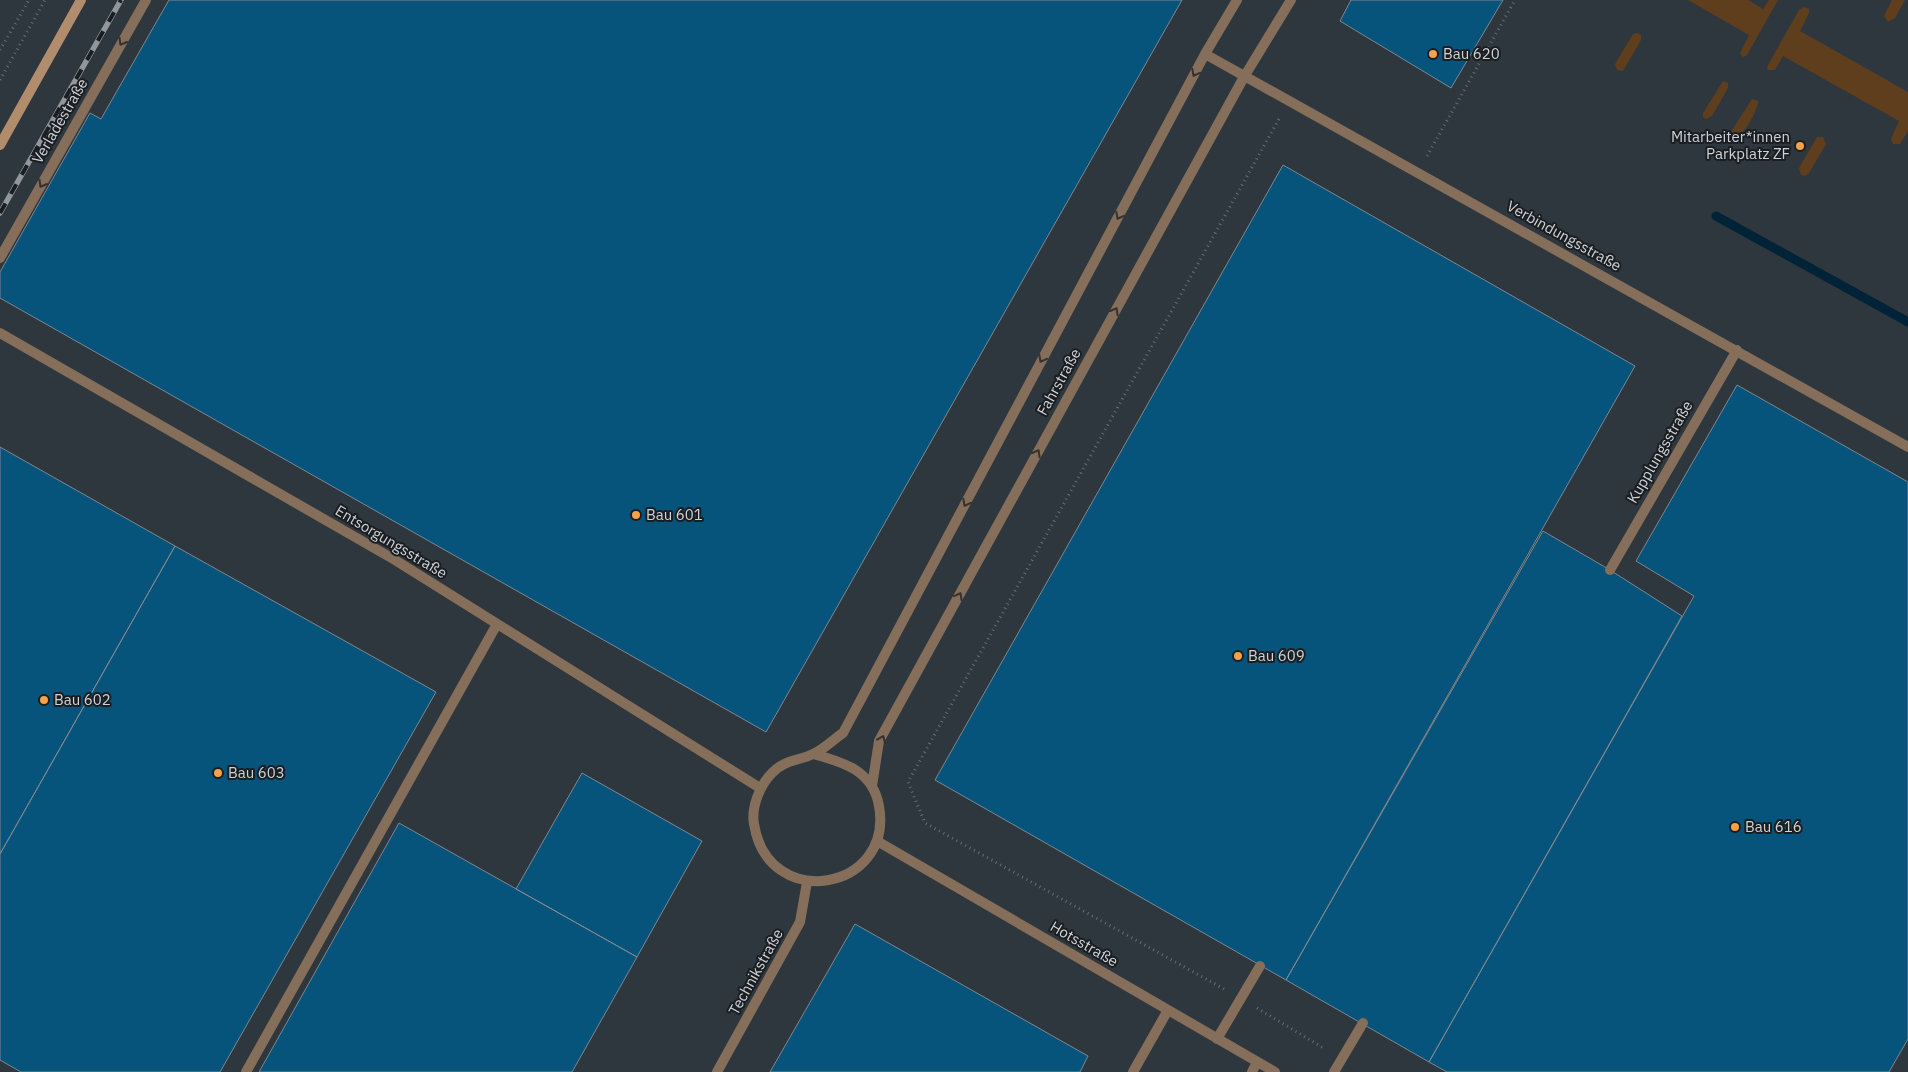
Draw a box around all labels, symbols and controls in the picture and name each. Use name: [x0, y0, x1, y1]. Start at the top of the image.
one-way arrow: [118, 37, 128, 46]
place label: Bau 620: [1443, 44, 1500, 63]
marker: Bau 620: [1427, 48, 1439, 60]
one-way arrow: [1191, 67, 1201, 76]
street label: Verladestraße: [28, 75, 92, 167]
place label: Mitarbeiter*innen Parkplatz ZF: [1671, 127, 1790, 163]
marker: Mitarbeiter*innen Parkplatz ZF: [1794, 140, 1806, 152]
one-way arrow: [38, 178, 48, 187]
street label: Verbindungsstraße: [1504, 196, 1625, 275]
one-way arrow: [1115, 211, 1125, 220]
one-way arrow: [1109, 307, 1119, 316]
street label: Fahrstraße: [1032, 345, 1085, 419]
one-way arrow: [1038, 354, 1048, 363]
street label: Kupplungsstraße: [1623, 397, 1697, 506]
one-way arrow: [1031, 450, 1041, 459]
one-way arrow: [962, 497, 972, 506]
street label: Entsorgungsstraße: [332, 501, 451, 582]
place label: Bau 601: [646, 505, 703, 524]
marker: Bau 601: [630, 509, 642, 521]
one-way arrow: [953, 592, 963, 601]
place label: Bau 609: [1248, 646, 1305, 665]
marker: Bau 609: [1232, 650, 1244, 662]
place label: Bau 602: [54, 690, 111, 709]
marker: Bau 602: [38, 694, 50, 706]
one-way arrow: [875, 735, 886, 744]
place label: Bau 603: [228, 763, 285, 782]
marker: Bau 603: [212, 767, 224, 779]
place label: Bau 616: [1745, 817, 1802, 836]
marker: Bau 616: [1729, 821, 1741, 833]
street label: Hotsstraße: [1047, 917, 1122, 971]
street label: Technikstraße: [724, 925, 787, 1018]

